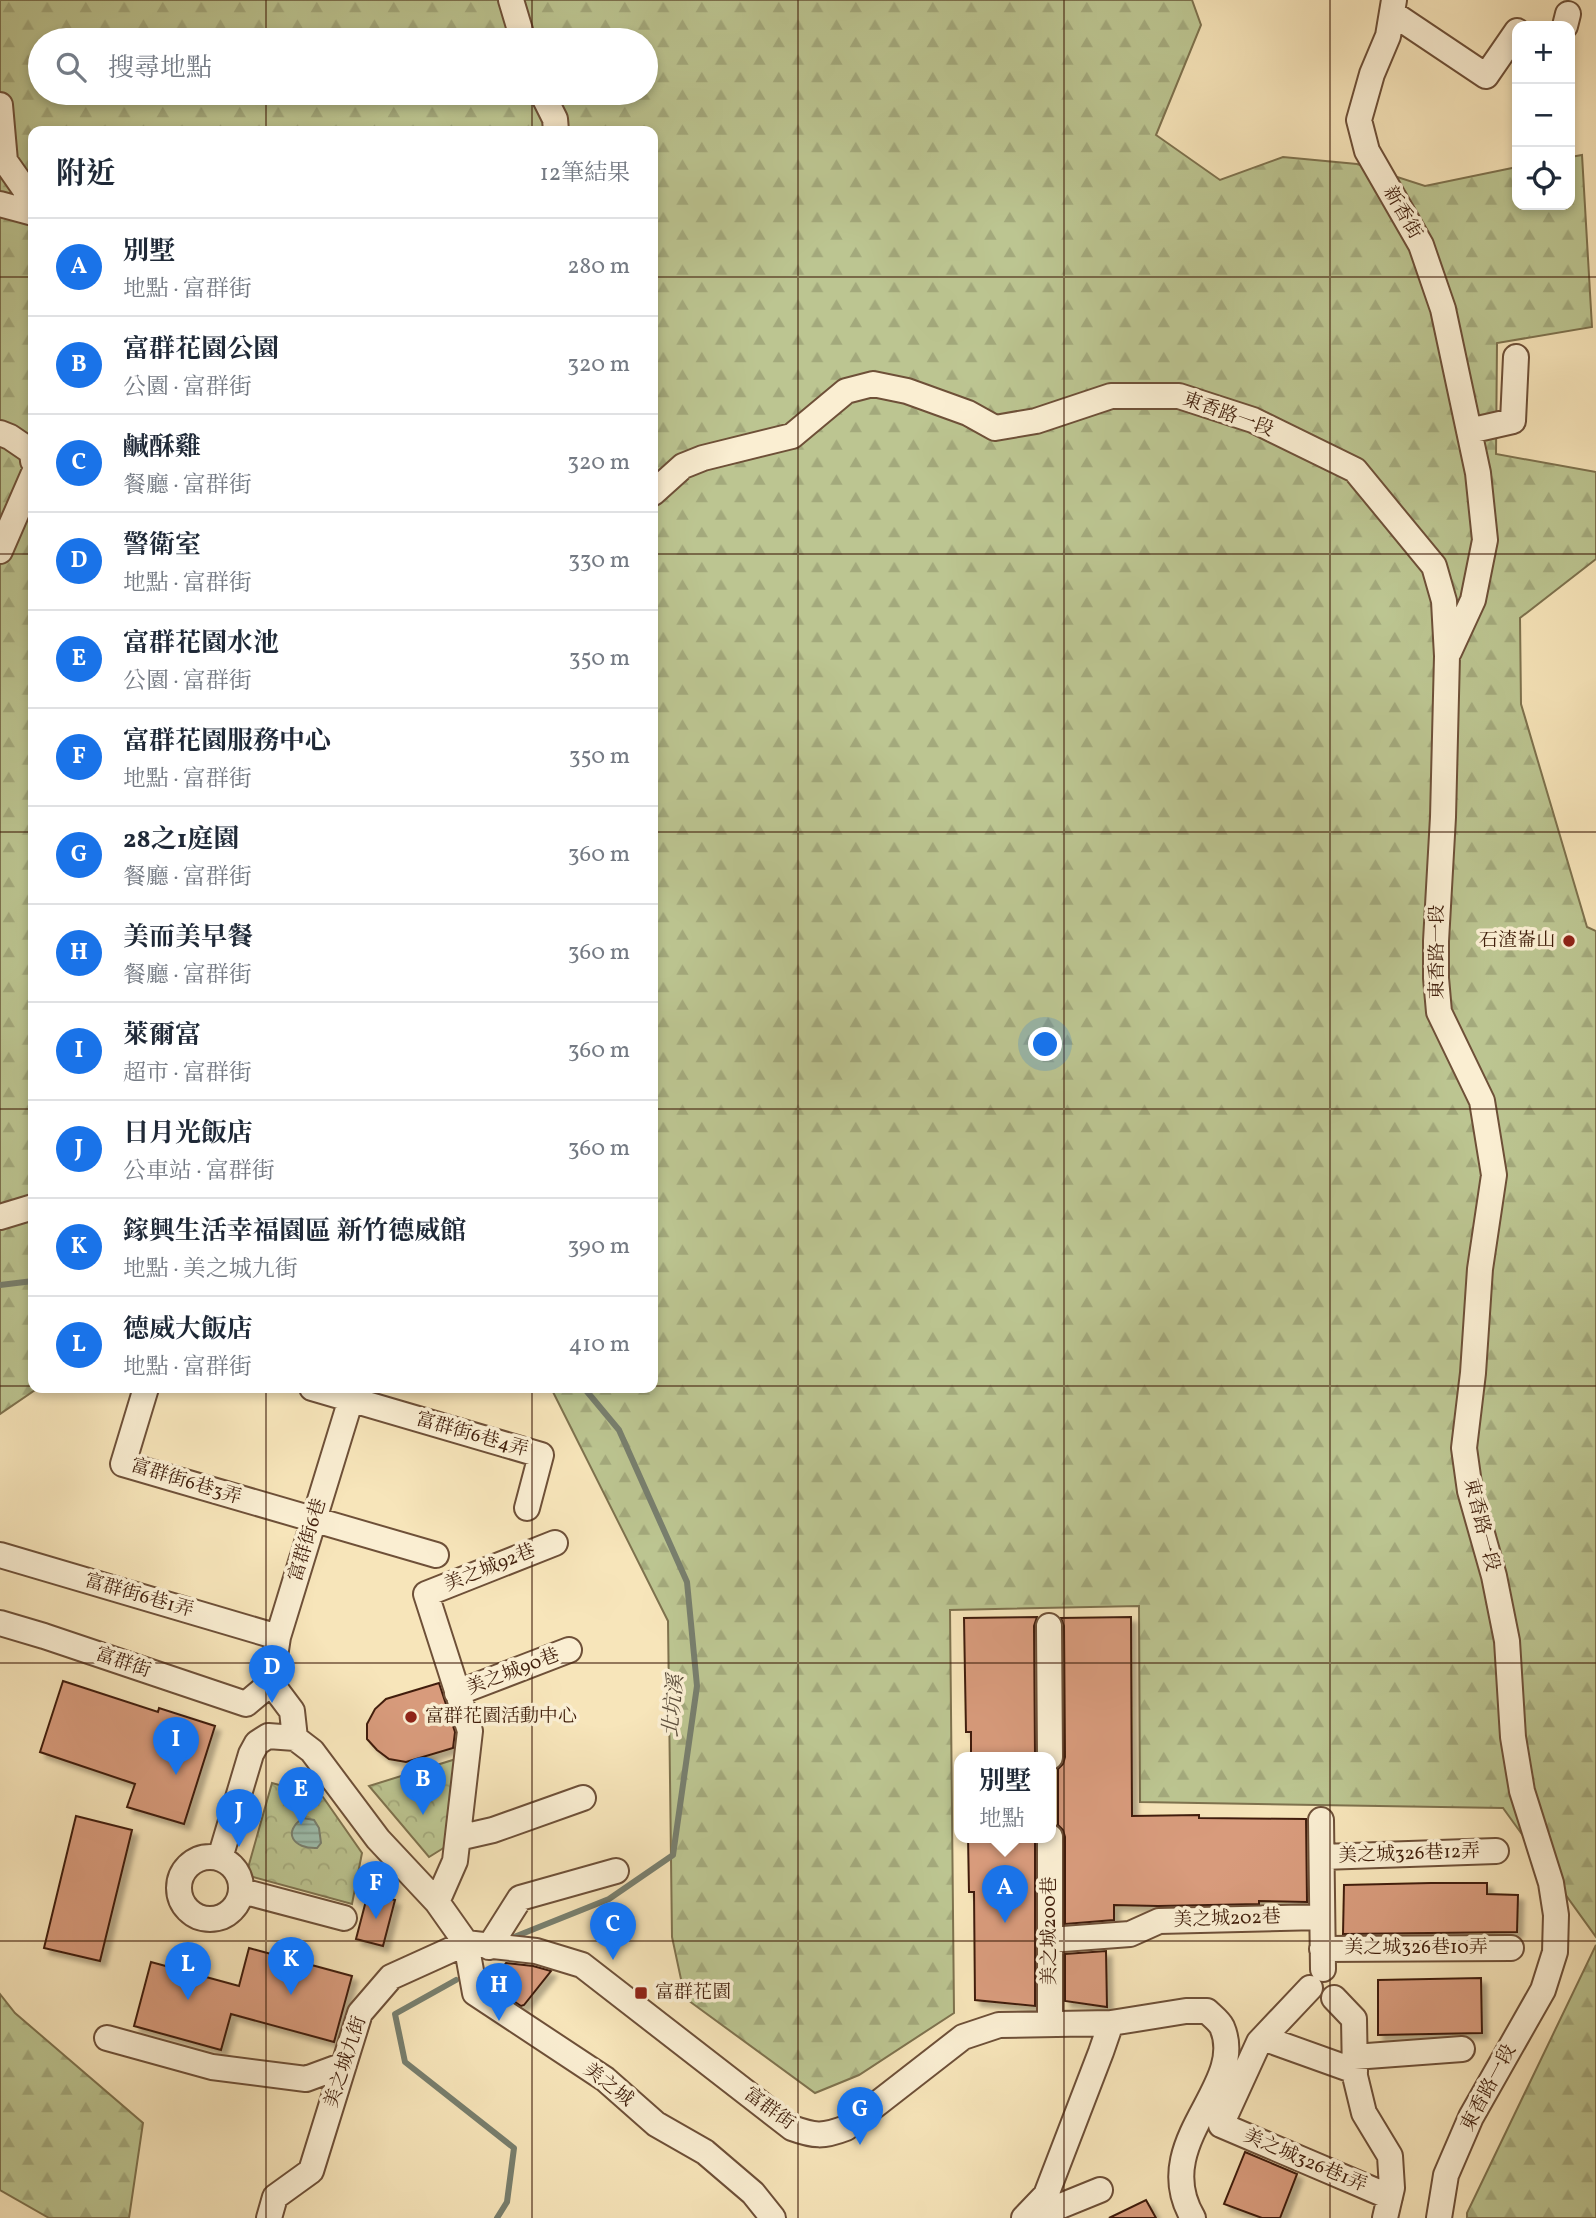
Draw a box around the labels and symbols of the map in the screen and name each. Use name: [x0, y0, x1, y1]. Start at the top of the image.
street label: 新香街: [1376, 182, 1428, 244]
street label: 東香路一段: [1179, 387, 1277, 443]
street label: 東香路一段: [1425, 904, 1451, 1000]
place label: 石渣崙山: [1479, 928, 1555, 954]
marker: 石渣崙山: [1561, 933, 1577, 949]
your location: [1028, 1027, 1062, 1061]
street label: 富群街6巷4弄: [413, 1407, 531, 1463]
street label: 富群街6巷3弄: [128, 1453, 244, 1511]
street label: 東香路一段: [1457, 1476, 1505, 1574]
street label: 富群街6巷: [283, 1495, 333, 1585]
street label: 美之城92巷: [441, 1538, 539, 1598]
street label: 富群街6巷1弄: [82, 1568, 196, 1624]
street label: 富群街: [92, 1641, 154, 1685]
street label: 美之城90巷: [463, 1642, 563, 1702]
pin: D: [249, 1645, 295, 1703]
water label: 北坑溪: [657, 1671, 691, 1739]
place label: 富群花園活動中心: [425, 1704, 577, 1730]
marker: 富群花園活動中心: [403, 1709, 419, 1725]
pin: I: [153, 1717, 199, 1775]
pin: B: [400, 1757, 446, 1815]
pin: E: [278, 1767, 324, 1825]
pin: J: [216, 1789, 262, 1847]
street label: 美之城326巷12弄: [1338, 1839, 1480, 1869]
pin: F: [353, 1861, 399, 1919]
pin: A: [982, 1865, 1028, 1923]
street label: 美之城200巷: [1037, 1876, 1063, 1986]
pin: C: [590, 1902, 636, 1960]
street label: 美之城202巷: [1173, 1904, 1281, 1934]
street label: 美之城326巷10弄: [1344, 1935, 1488, 1961]
pin: K: [268, 1937, 314, 1995]
pin: L: [165, 1942, 211, 2000]
pin: H: [476, 1963, 522, 2021]
place label: 富群花園: [655, 1980, 731, 2006]
marker: 富群花園: [633, 1985, 649, 2001]
street label: 美之城九街: [319, 2013, 373, 2111]
street label: 東香路一段: [1455, 2040, 1523, 2136]
street label: 美之城: [578, 2057, 638, 2113]
street label: 富群街: [738, 2082, 800, 2136]
pin: G: [837, 2087, 883, 2145]
street label: 美之城326巷1弄: [1239, 2123, 1371, 2199]

